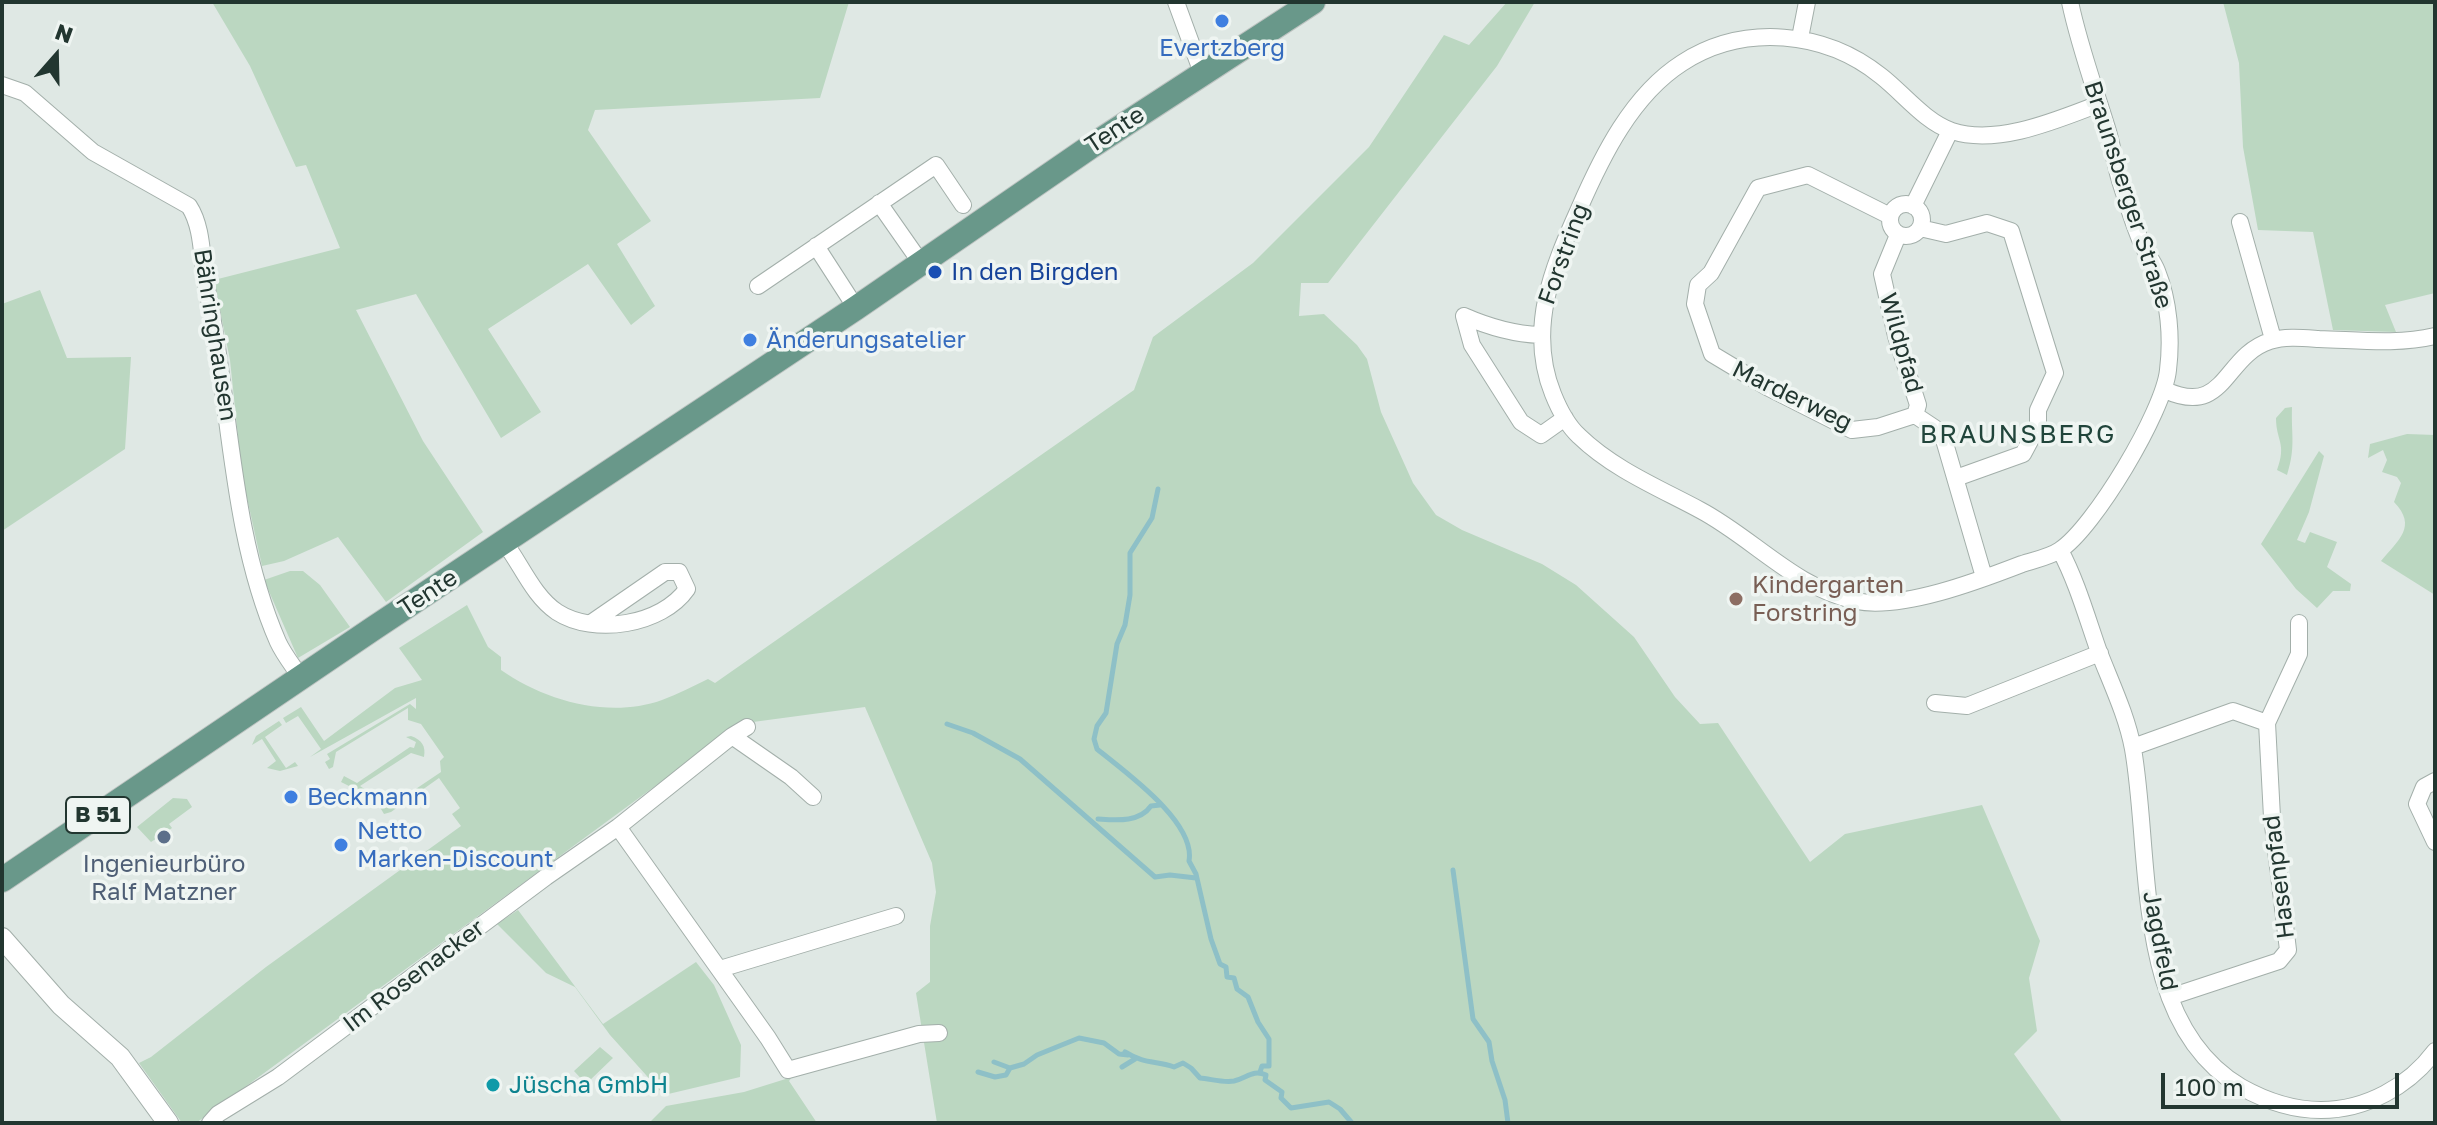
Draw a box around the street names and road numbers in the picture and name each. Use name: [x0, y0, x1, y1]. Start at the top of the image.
street label: Braunsberger Straße: [2078, 78, 2178, 312]
street label: Tente: [1080, 100, 1150, 160]
street label: Forstring: [1532, 200, 1596, 308]
street label: Bähringhausen: [187, 247, 243, 423]
street label: Wildpfad: [1873, 290, 1929, 396]
street label: Marderweg: [1727, 355, 1857, 437]
street label: Tente: [393, 563, 463, 623]
road number: B 51: [66, 797, 130, 833]
street label: Hasenpfad: [2257, 814, 2301, 940]
street label: Jagdfeld: [2136, 889, 2184, 993]
street label: Im Rosenacker: [338, 913, 490, 1039]

